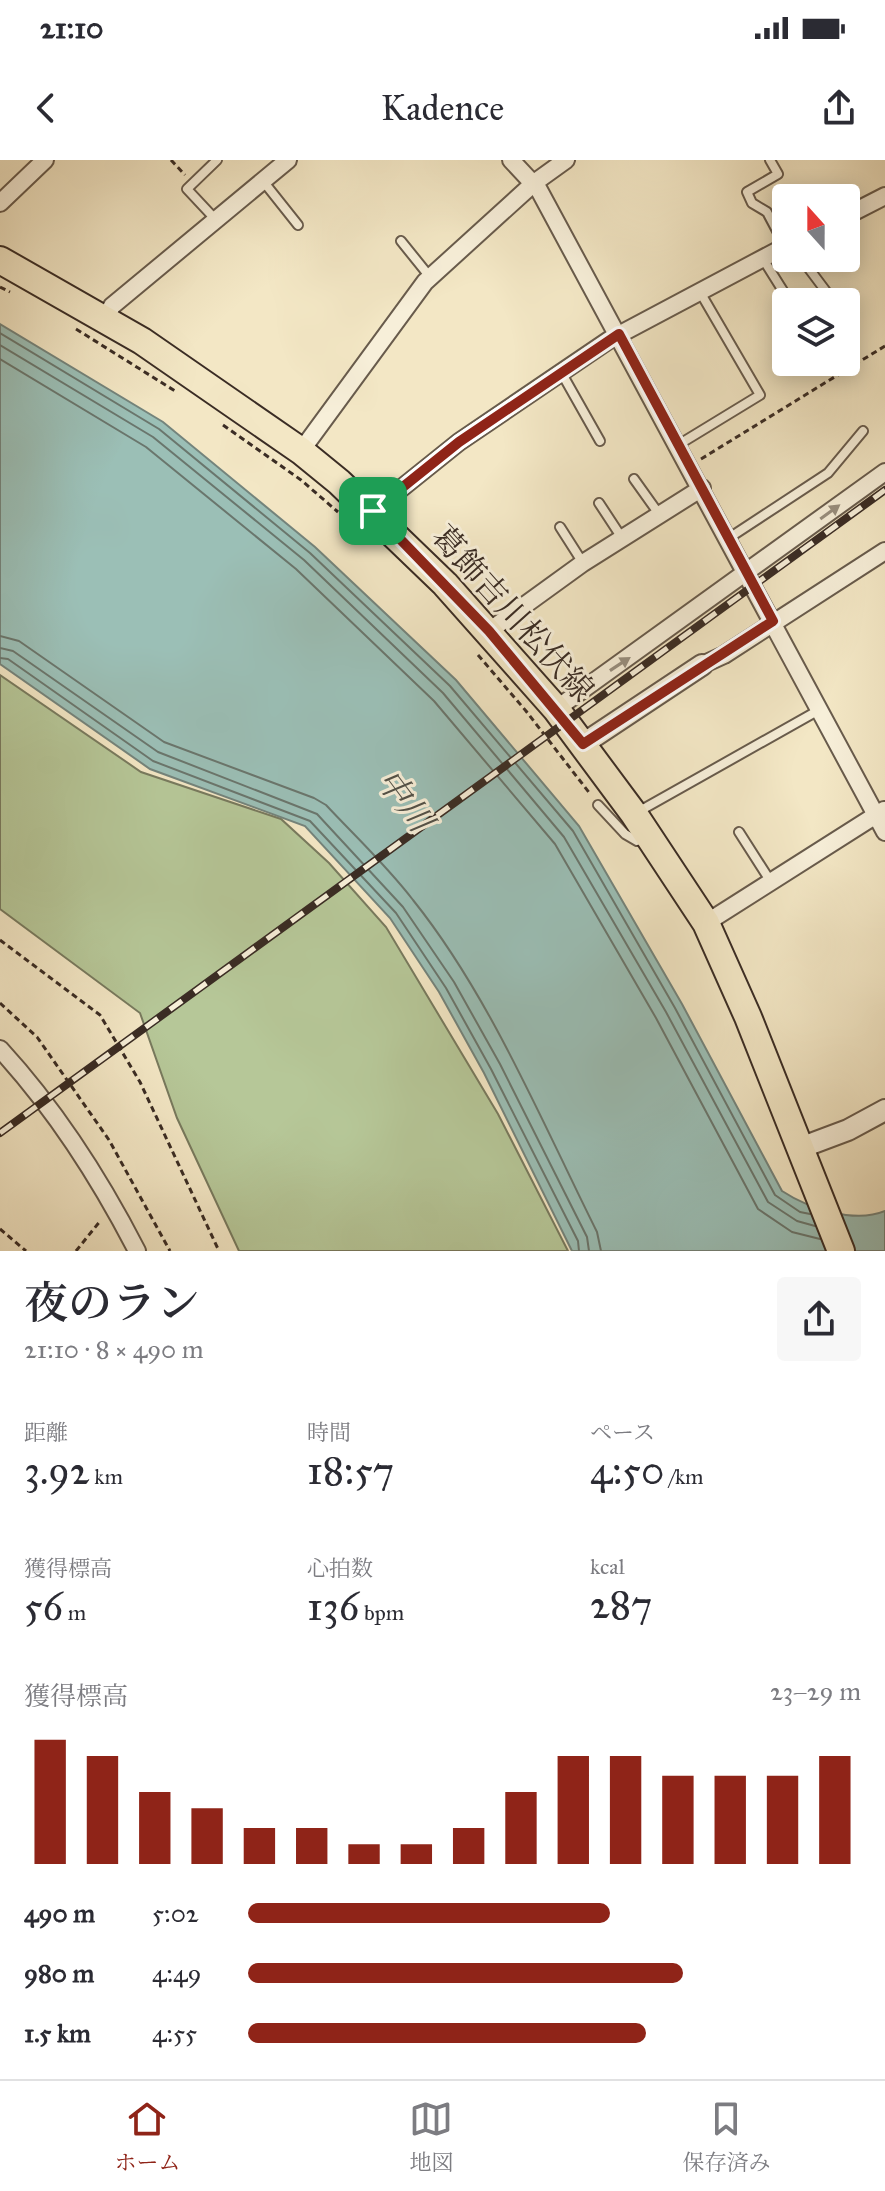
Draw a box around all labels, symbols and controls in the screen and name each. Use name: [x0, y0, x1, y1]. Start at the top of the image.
text: 21:10: [40, 10, 103, 46]
icon: back: [24, 86, 68, 130]
text: Kadence: [381, 86, 504, 130]
icon: share: [817, 86, 861, 130]
north arrow: [772, 184, 860, 272]
map controls: [772, 184, 860, 376]
button: layers: [772, 288, 860, 376]
pin: [339, 477, 407, 545]
icon: arrive: [351, 489, 395, 533]
one-way arrow: [820, 504, 841, 520]
street label: 葛飾吉川松伏線: [423, 517, 602, 710]
one-way arrow: [609, 657, 630, 672]
water label: 中川: [368, 761, 444, 843]
text: 夜のラン: [24, 1276, 200, 1330]
button: share: [777, 1277, 861, 1361]
text: 21:10 · 8 × 490 m: [24, 1333, 204, 1365]
text: 距離: [24, 1419, 68, 1446]
text: 時間: [307, 1419, 351, 1446]
text: ペース: [590, 1419, 655, 1446]
text: 3.92: [24, 1446, 90, 1495]
text: 18:57: [307, 1446, 394, 1495]
text: 4:50: [590, 1446, 664, 1495]
text: km: [90, 1463, 123, 1490]
text: /km: [664, 1463, 704, 1490]
text: kcal: [590, 1553, 625, 1580]
text: 獲得標高: [24, 1555, 112, 1582]
text: 心拍数: [307, 1555, 373, 1582]
text: 287: [590, 1580, 652, 1629]
text: 56: [24, 1582, 63, 1631]
text: 136: [307, 1582, 359, 1631]
text: m: [63, 1599, 86, 1626]
text: bpm: [359, 1599, 404, 1626]
text: 23–29 m: [770, 1675, 861, 1707]
text: 獲得標高: [24, 1680, 128, 1712]
text: 490 m: [24, 1897, 95, 1929]
text: 5:02: [152, 1897, 199, 1929]
text: 980 m: [24, 1957, 94, 1989]
text: 4:49: [152, 1957, 202, 1989]
text: 1.5 km: [24, 2017, 91, 2049]
text: 4:55: [152, 2017, 197, 2049]
tab: ホーム: [114, 2097, 181, 2176]
tab: 地図: [409, 2097, 454, 2176]
tab: 保存済み: [682, 2097, 771, 2176]

